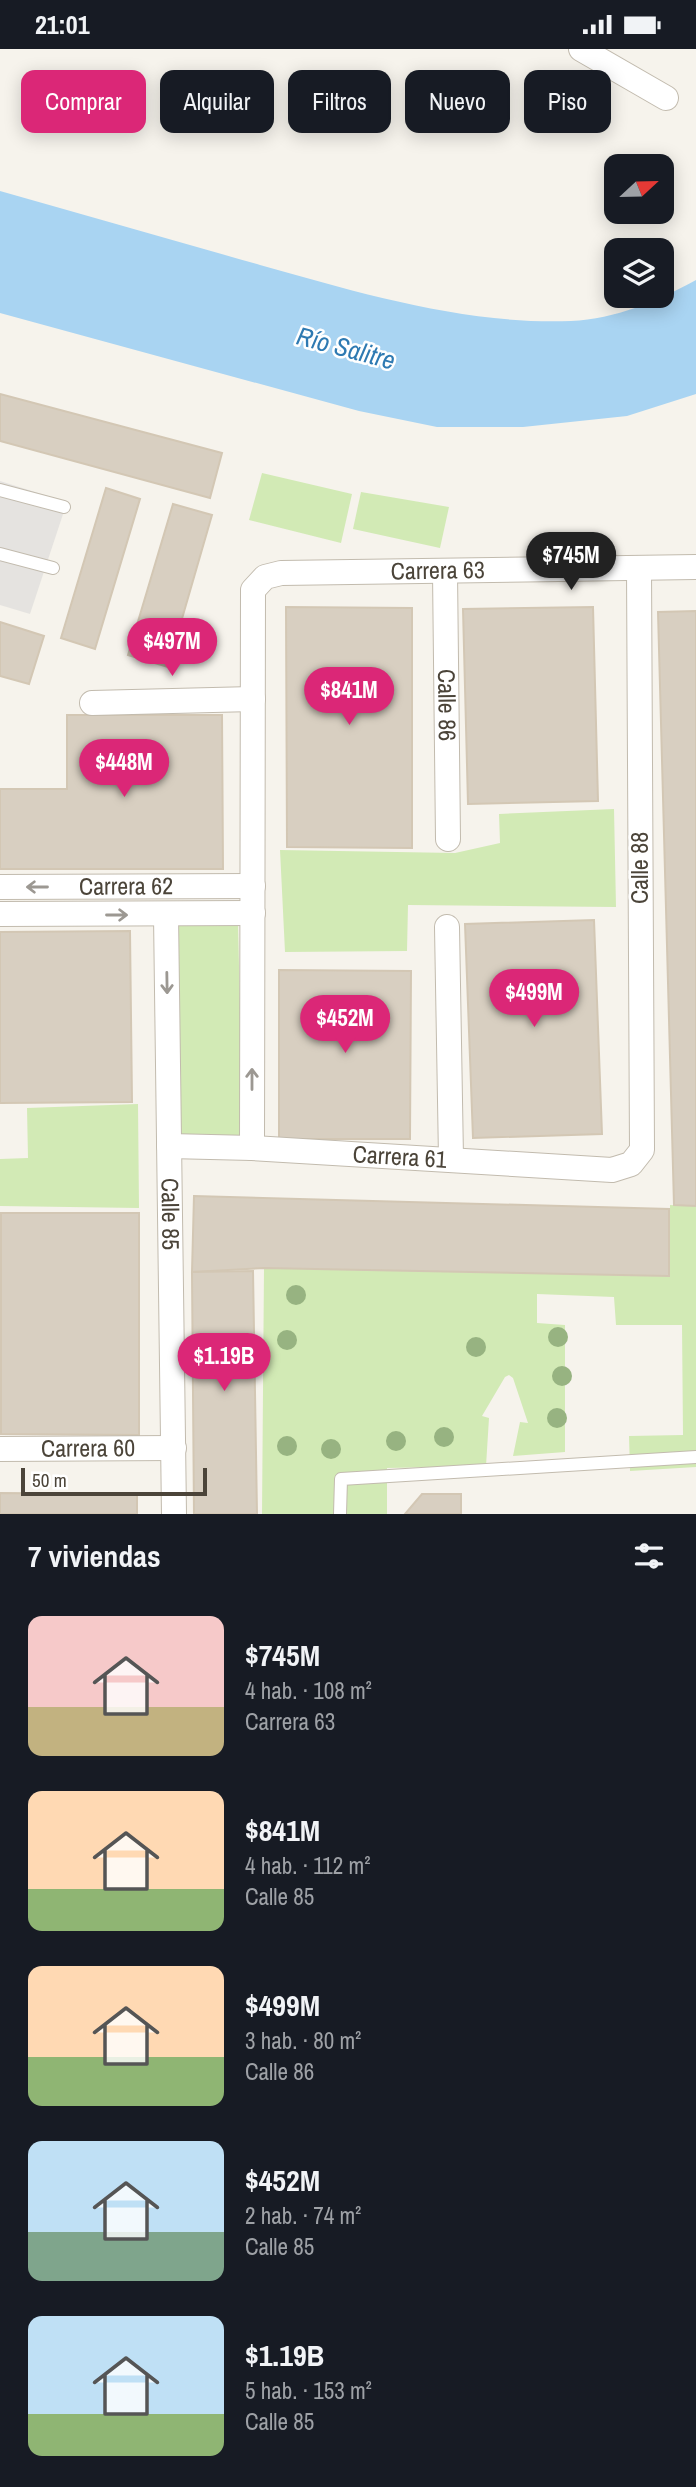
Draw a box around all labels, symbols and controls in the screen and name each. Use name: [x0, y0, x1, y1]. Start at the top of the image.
text: 21:01: [35, 7, 90, 42]
chip: Comprar: [21, 70, 146, 133]
chip: Alquilar: [160, 70, 274, 133]
chip: Filtros: [288, 70, 391, 133]
chip: Nuevo: [405, 70, 510, 133]
chip: Piso: [524, 70, 611, 133]
north arrow: [604, 154, 674, 224]
map controls: [604, 154, 674, 308]
button: layers: [604, 238, 674, 308]
water label: Río Salitre: [293, 318, 399, 377]
pin: $745M: [522, 533, 620, 592]
text: $745M: [542, 539, 600, 570]
street label: Carrera 63: [390, 553, 485, 586]
pin: $497M: [123, 619, 221, 678]
text: $497M: [143, 625, 201, 656]
pin: $841M: [300, 667, 398, 727]
street label: Calle 86: [431, 669, 464, 741]
text: $841M: [320, 674, 378, 705]
pin: $448M: [75, 739, 173, 799]
text: $448M: [95, 746, 153, 777]
street label: Calle 88: [623, 832, 655, 904]
street label: Carrera 62: [79, 869, 173, 902]
one-way arrow: [26, 880, 49, 894]
one-way arrow: [105, 908, 128, 922]
pin: $499M: [485, 969, 583, 1029]
one-way arrow: [160, 971, 174, 994]
text: $499M: [505, 976, 563, 1007]
pin: $452M: [296, 995, 394, 1055]
text: $452M: [316, 1002, 374, 1033]
one-way arrow: [245, 1068, 259, 1091]
street label: Carrera 61: [352, 1137, 448, 1175]
street label: Calle 85: [155, 1178, 187, 1250]
pin: $1.19B: [167, 1333, 281, 1393]
text: $1.19B: [194, 1340, 254, 1371]
street label: Carrera 60: [41, 1431, 135, 1464]
scale bar: [21, 1465, 206, 1497]
text: 50 m: [32, 1467, 67, 1493]
text: 7 viviendas: [28, 1536, 161, 1576]
icon: filters: [630, 1537, 668, 1575]
text: $745M: [245, 1635, 320, 1675]
icon: home: [84, 1644, 168, 1728]
text: 4 hab. · 108 m²: [245, 1675, 372, 1706]
text: Carrera 63: [245, 1706, 335, 1737]
text: $841M: [245, 1810, 320, 1850]
icon: home: [84, 1819, 168, 1903]
text: 4 hab. · 112 m²: [245, 1850, 371, 1881]
text: Calle 85: [245, 1881, 314, 1912]
text: $499M: [245, 1985, 320, 2025]
icon: home: [84, 1994, 168, 2078]
text: 3 hab. · 80 m²: [245, 2025, 361, 2056]
text: Calle 86: [245, 2056, 314, 2087]
text: $452M: [245, 2160, 320, 2200]
icon: home: [84, 2169, 168, 2253]
text: 2 hab. · 74 m²: [245, 2200, 361, 2231]
text: Calle 85: [245, 2231, 314, 2262]
text: $1.19B: [245, 2335, 324, 2375]
icon: home: [84, 2344, 168, 2428]
text: 5 hab. · 153 m²: [245, 2375, 372, 2406]
text: Calle 85: [245, 2406, 314, 2437]

